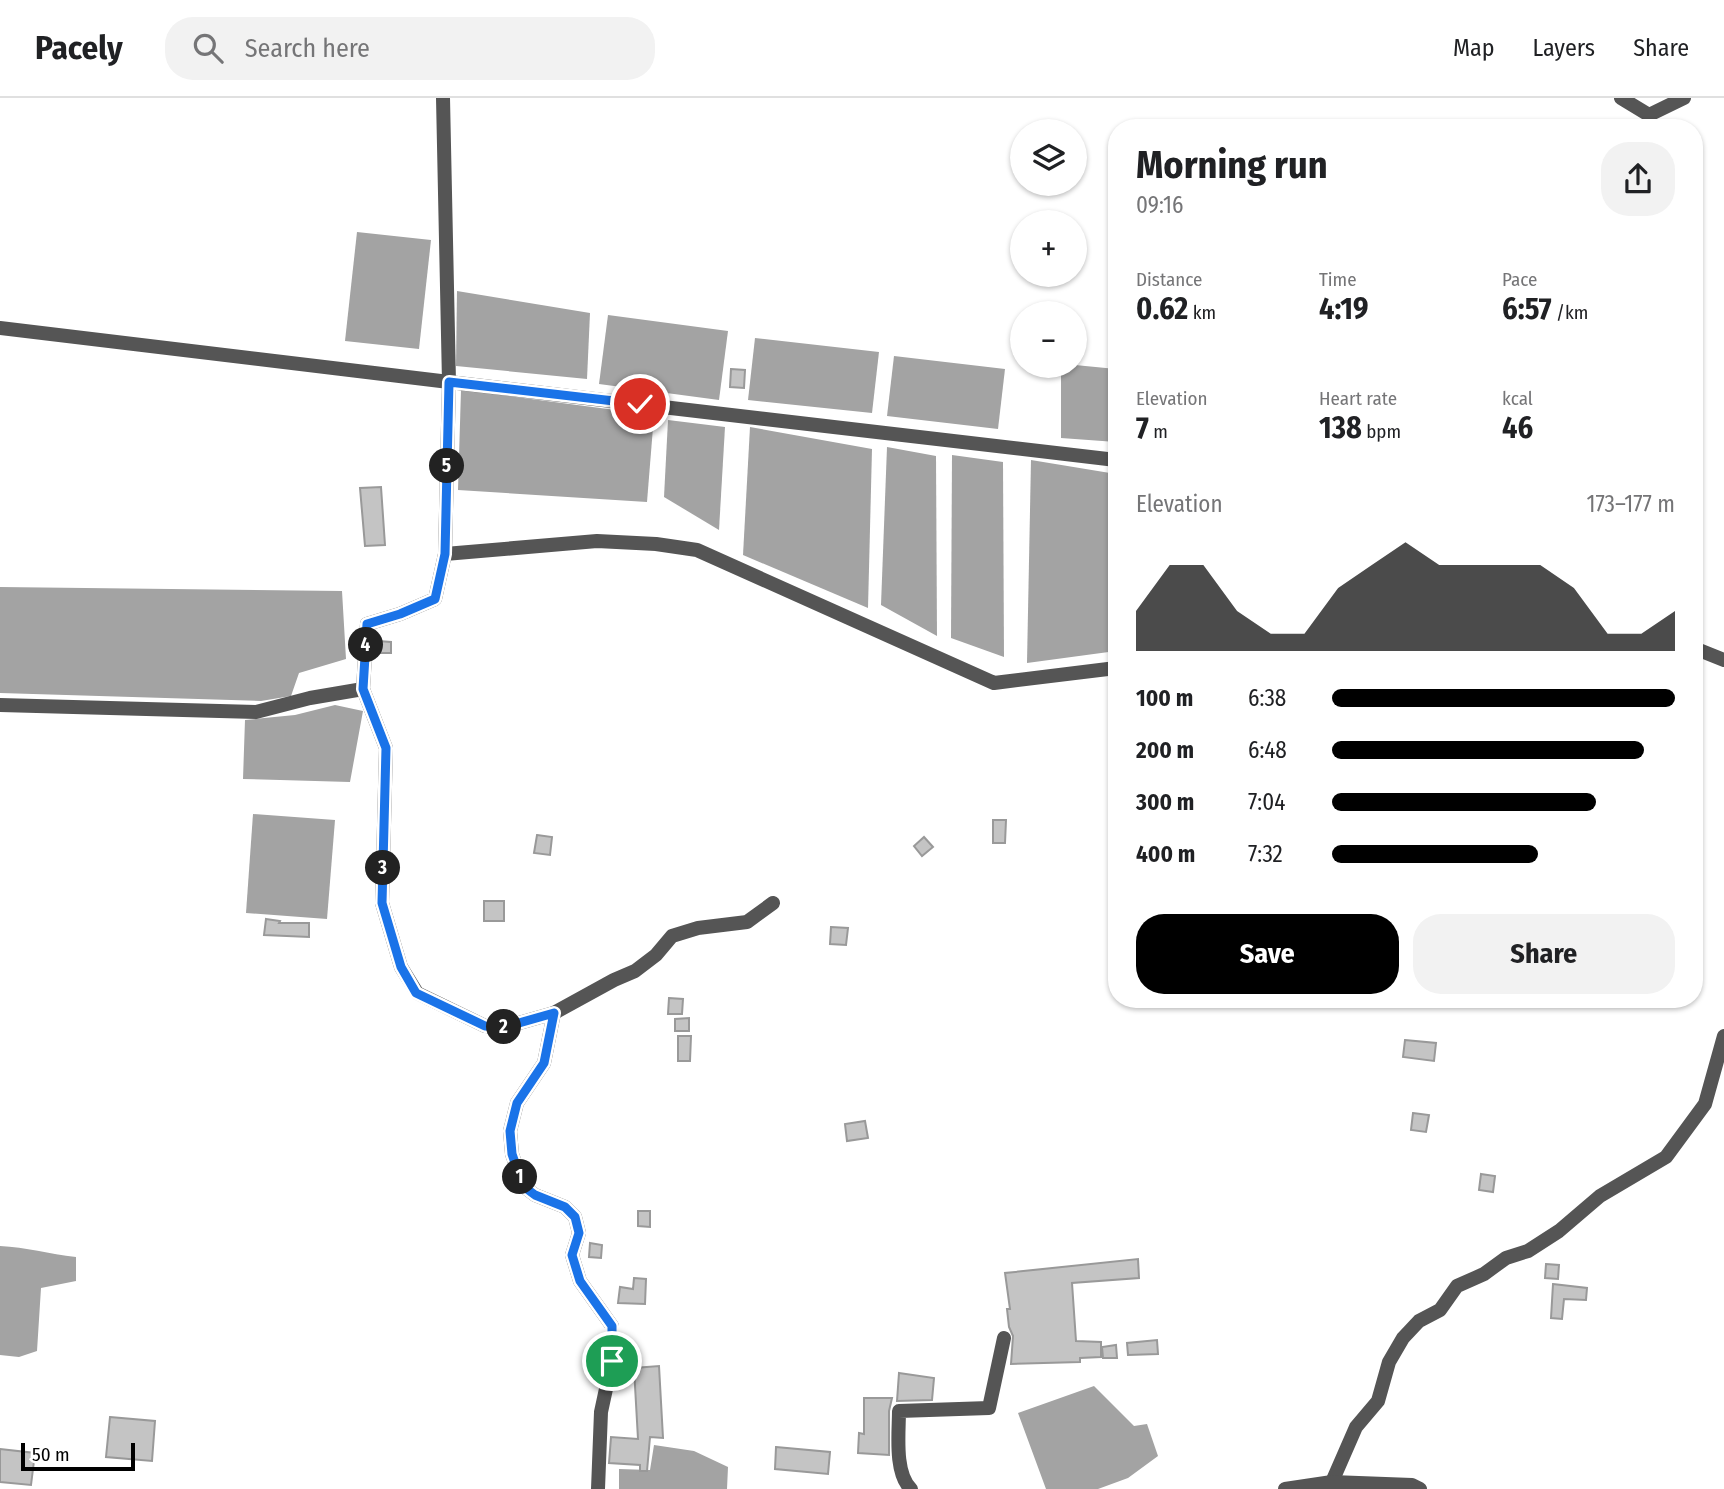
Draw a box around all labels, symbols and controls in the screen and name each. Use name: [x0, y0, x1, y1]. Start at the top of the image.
search box: [165, 17, 655, 80]
text: Pacely: [35, 28, 123, 68]
icon: search: [189, 29, 227, 67]
text: Search here: [245, 33, 370, 64]
text: Map: [1453, 34, 1495, 62]
text: Layers: [1533, 34, 1595, 62]
text: Share: [1633, 34, 1689, 62]
map controls: [1010, 119, 1087, 378]
button: layers: [1010, 119, 1087, 196]
text: Morning run: [1136, 142, 1328, 188]
button: share: [1601, 142, 1675, 216]
text: 09:16: [1136, 191, 1183, 219]
button: +: [1010, 210, 1087, 287]
text: Distance: [1136, 268, 1203, 291]
text: Time: [1319, 268, 1357, 291]
text: Pace: [1502, 268, 1537, 291]
text: 0.62: [1136, 291, 1188, 327]
text: 4:19: [1319, 291, 1368, 327]
text: 6:57: [1502, 291, 1552, 327]
button: −: [1010, 301, 1087, 378]
text: km: [1188, 301, 1216, 324]
text: /km: [1552, 301, 1588, 324]
pin: [610, 374, 670, 434]
icon: check: [621, 385, 659, 423]
text: Elevation: [1136, 387, 1208, 410]
text: Heart rate: [1319, 387, 1397, 410]
text: kcal: [1502, 387, 1533, 410]
text: 7: [1136, 410, 1149, 446]
text: 138: [1319, 410, 1362, 446]
text: 46: [1502, 410, 1533, 446]
text: m: [1149, 420, 1168, 443]
text: bpm: [1362, 420, 1401, 443]
pin: 5: [430, 448, 464, 484]
text: 5: [442, 454, 451, 477]
text: Elevation: [1136, 490, 1223, 518]
text: 173–177 m: [1586, 490, 1675, 518]
pin: 4: [348, 628, 384, 662]
text: 4: [361, 633, 370, 656]
text: 100 m: [1136, 684, 1193, 712]
text: 6:38: [1248, 684, 1286, 712]
text: 200 m: [1136, 736, 1194, 764]
text: 6:48: [1248, 736, 1287, 764]
text: 300 m: [1136, 788, 1194, 816]
text: 7:04: [1248, 788, 1285, 816]
text: 400 m: [1136, 840, 1195, 868]
text: 7:32: [1248, 840, 1283, 868]
pin: 3: [366, 850, 400, 886]
text: 3: [378, 856, 387, 879]
button: Save: [1136, 914, 1399, 994]
button: Share: [1413, 914, 1675, 994]
pin: 2: [486, 1010, 522, 1044]
text: 2: [499, 1015, 508, 1038]
pin: 1: [503, 1160, 538, 1194]
text: 1: [515, 1165, 524, 1188]
pin: [582, 1331, 642, 1391]
icon: arrive: [593, 1342, 631, 1380]
scale bar: [21, 1440, 135, 1472]
text: 50 m: [32, 1443, 70, 1466]

